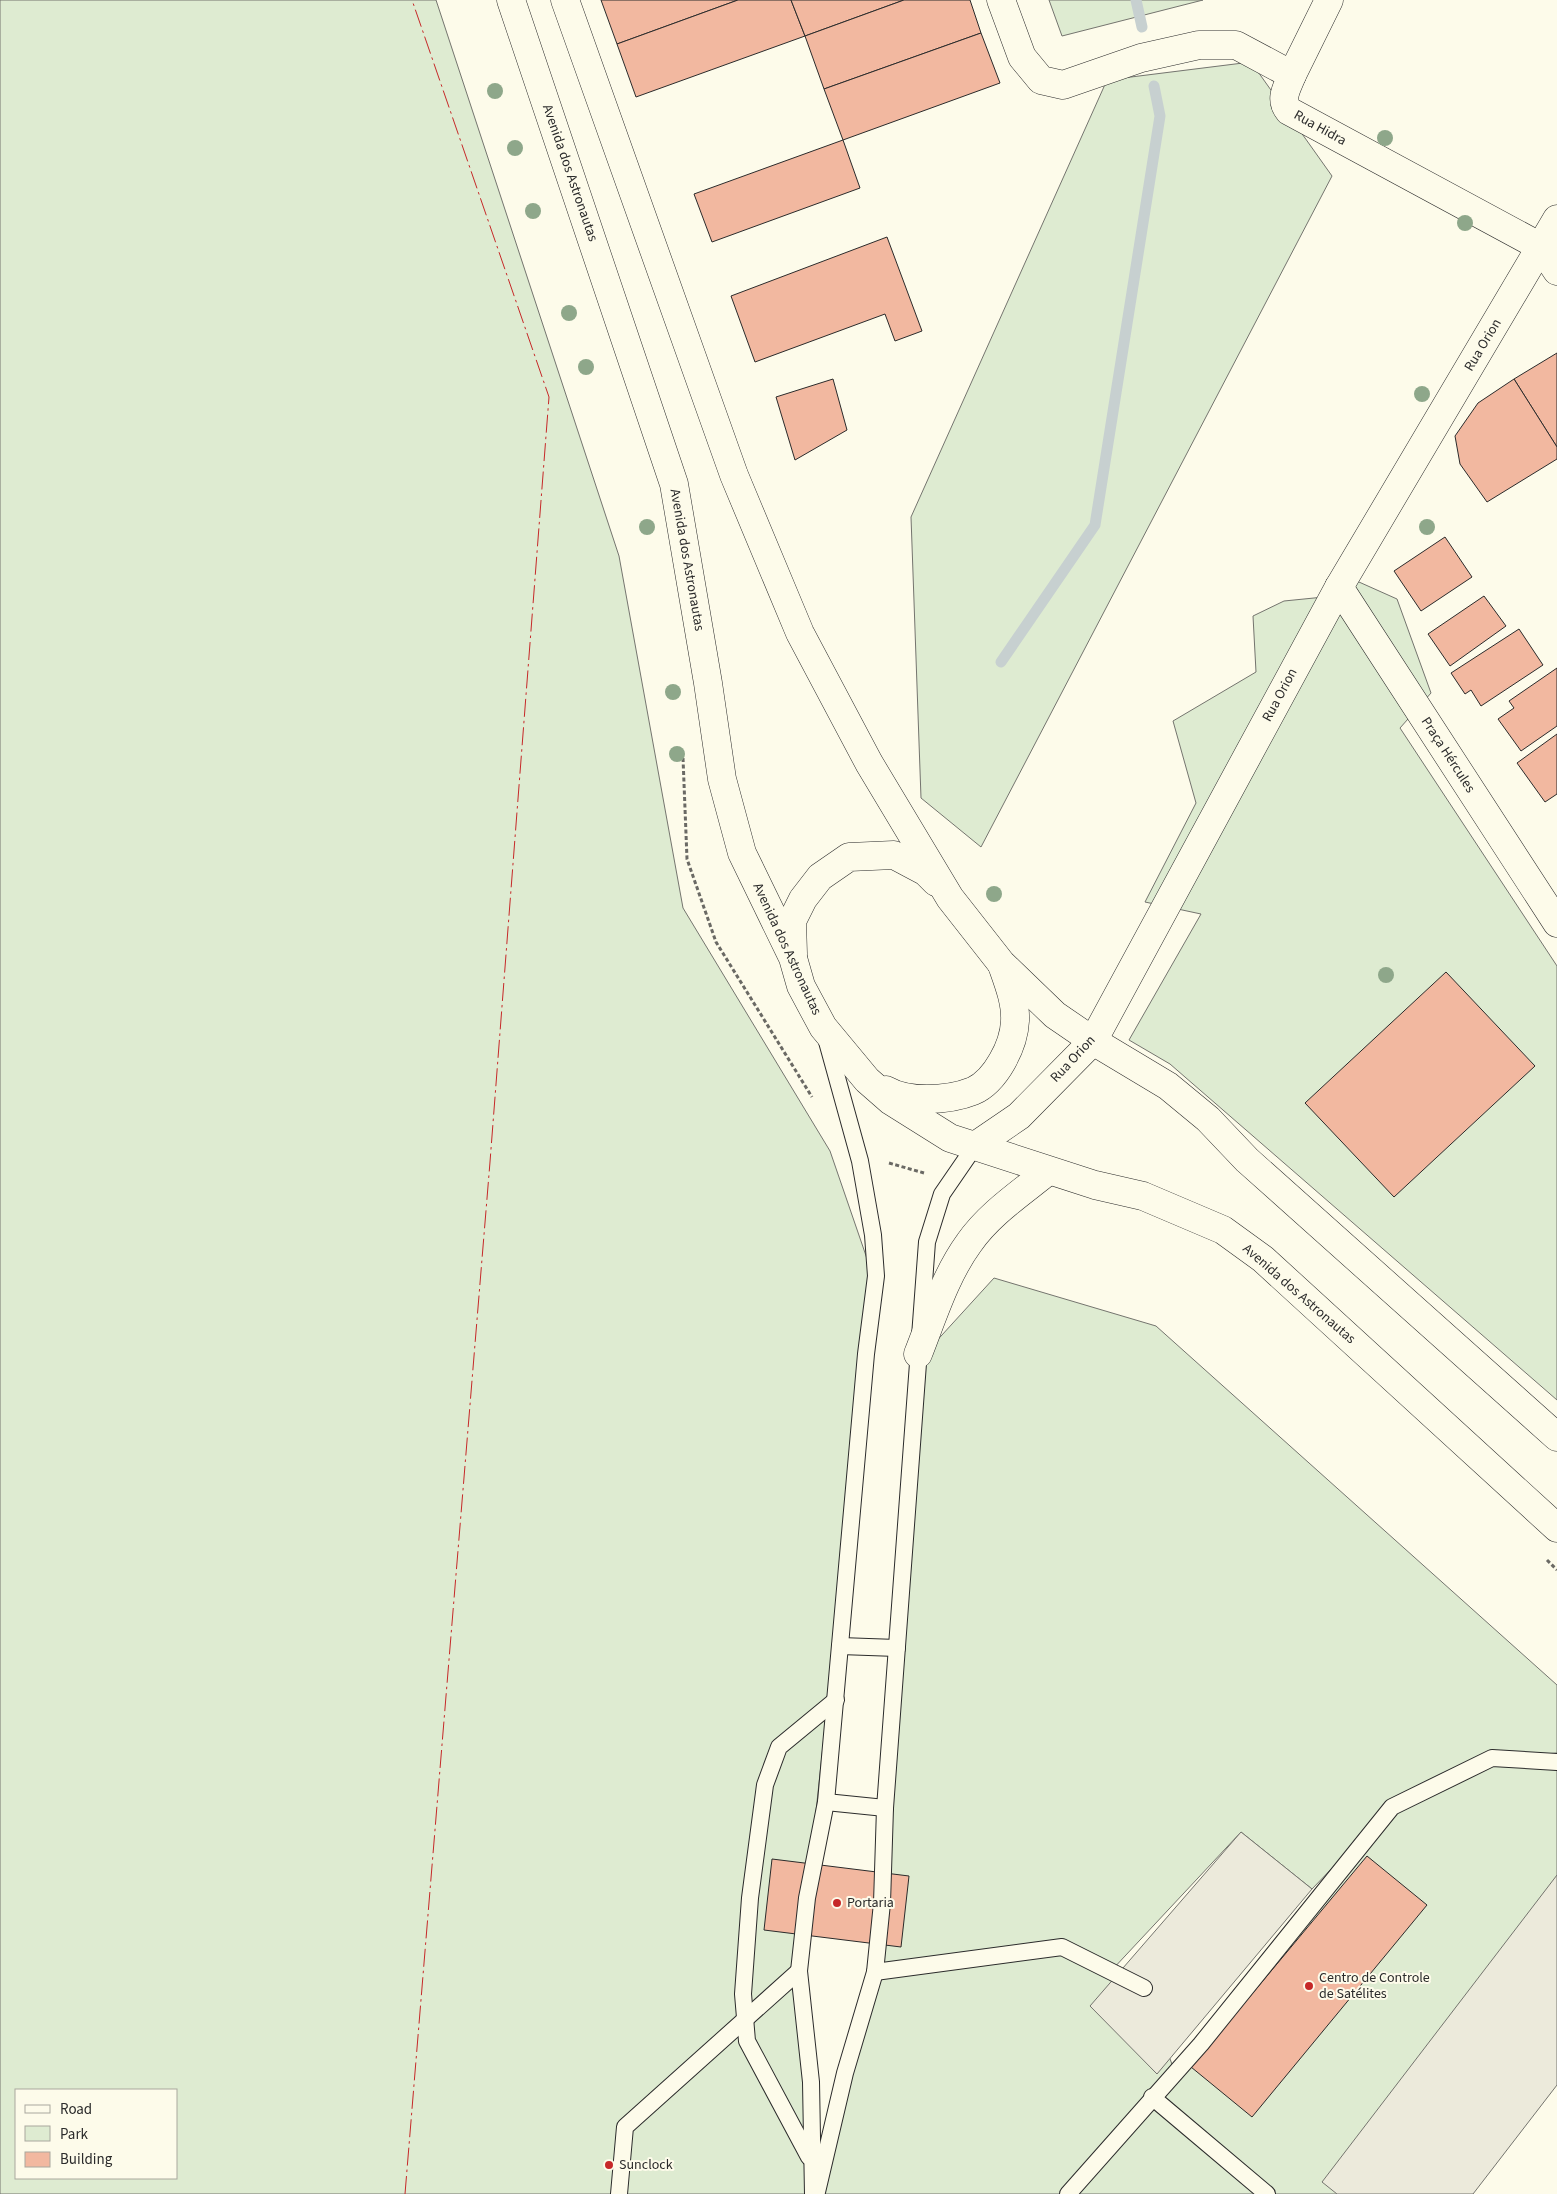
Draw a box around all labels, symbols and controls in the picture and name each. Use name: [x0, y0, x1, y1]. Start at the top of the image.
street label: Avenida dos Astronautas: [537, 102, 603, 244]
street label: Rua Hidra: [1290, 105, 1350, 151]
street label: Rua Orion: [1459, 315, 1507, 375]
street label: Avenida dos Astronautas: [665, 487, 709, 633]
street label: Rua Orion: [1257, 665, 1303, 725]
street label: Praça Hércules: [1416, 713, 1480, 797]
street label: Avenida dos Astronautas: [748, 880, 827, 1019]
street label: Rua Orion: [1046, 1031, 1100, 1087]
street label: Avenida dos Astronautas: [1238, 1239, 1360, 1349]
place label: Portaria: [847, 1893, 894, 1913]
marker: Portaria: [831, 1897, 843, 1909]
place label: Centro de Controle de Satélites: [1319, 1968, 1430, 2004]
marker: Centro de Controle de Satélites: [1303, 1980, 1315, 1992]
legend: [15, 2089, 178, 2179]
text: Road: [60, 2099, 92, 2120]
text: Park: [60, 2124, 89, 2145]
text: Building: [60, 2149, 113, 2170]
place label: Sunclock: [619, 2155, 673, 2175]
marker: Sunclock: [603, 2159, 615, 2171]

